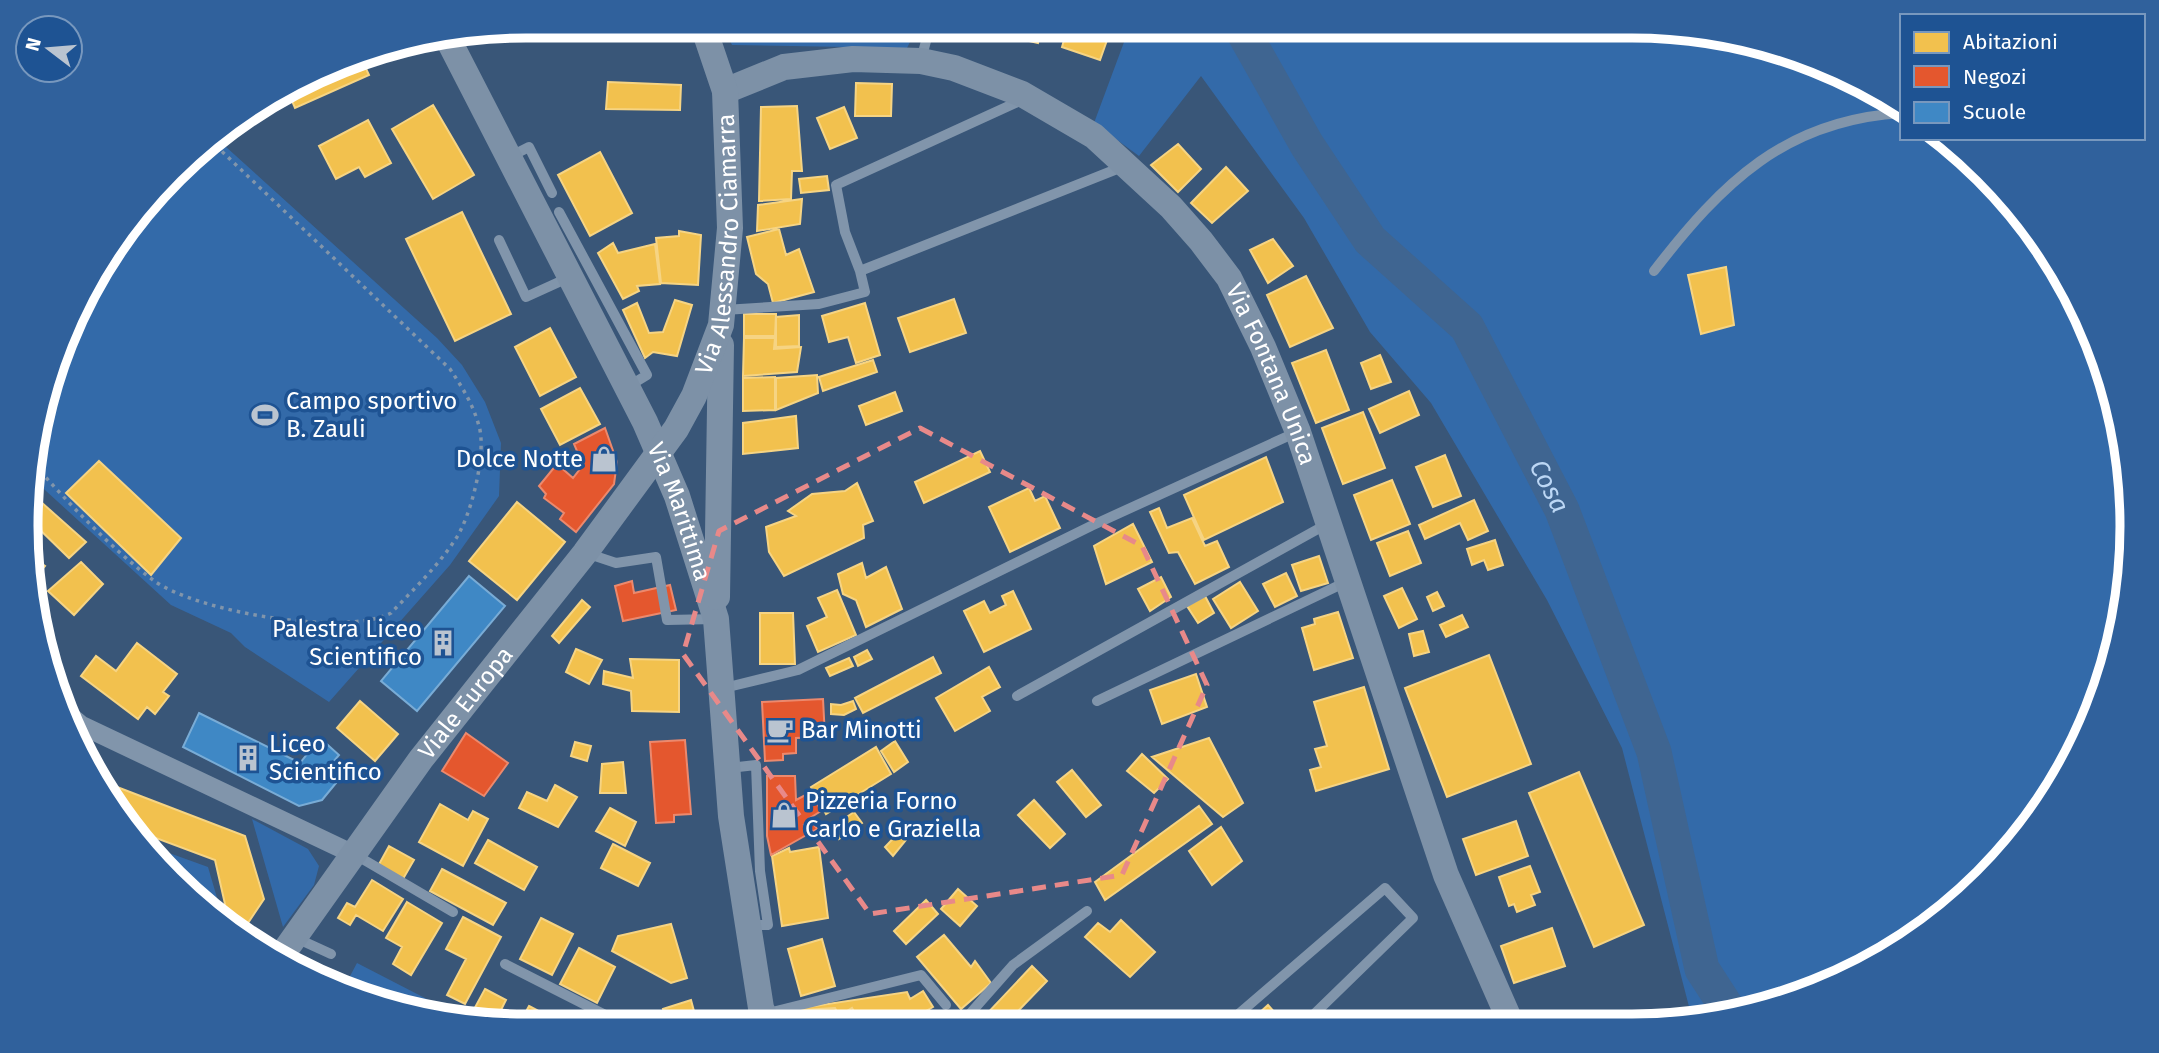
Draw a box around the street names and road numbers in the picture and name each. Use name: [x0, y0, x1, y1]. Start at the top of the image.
street label: Via Alessandro Ciamarra: [690, 113, 744, 378]
street label: Via Fontana Unica: [1220, 279, 1322, 469]
street label: Via Marittima: [642, 438, 717, 584]
street label: Viale Europa: [413, 641, 519, 765]

